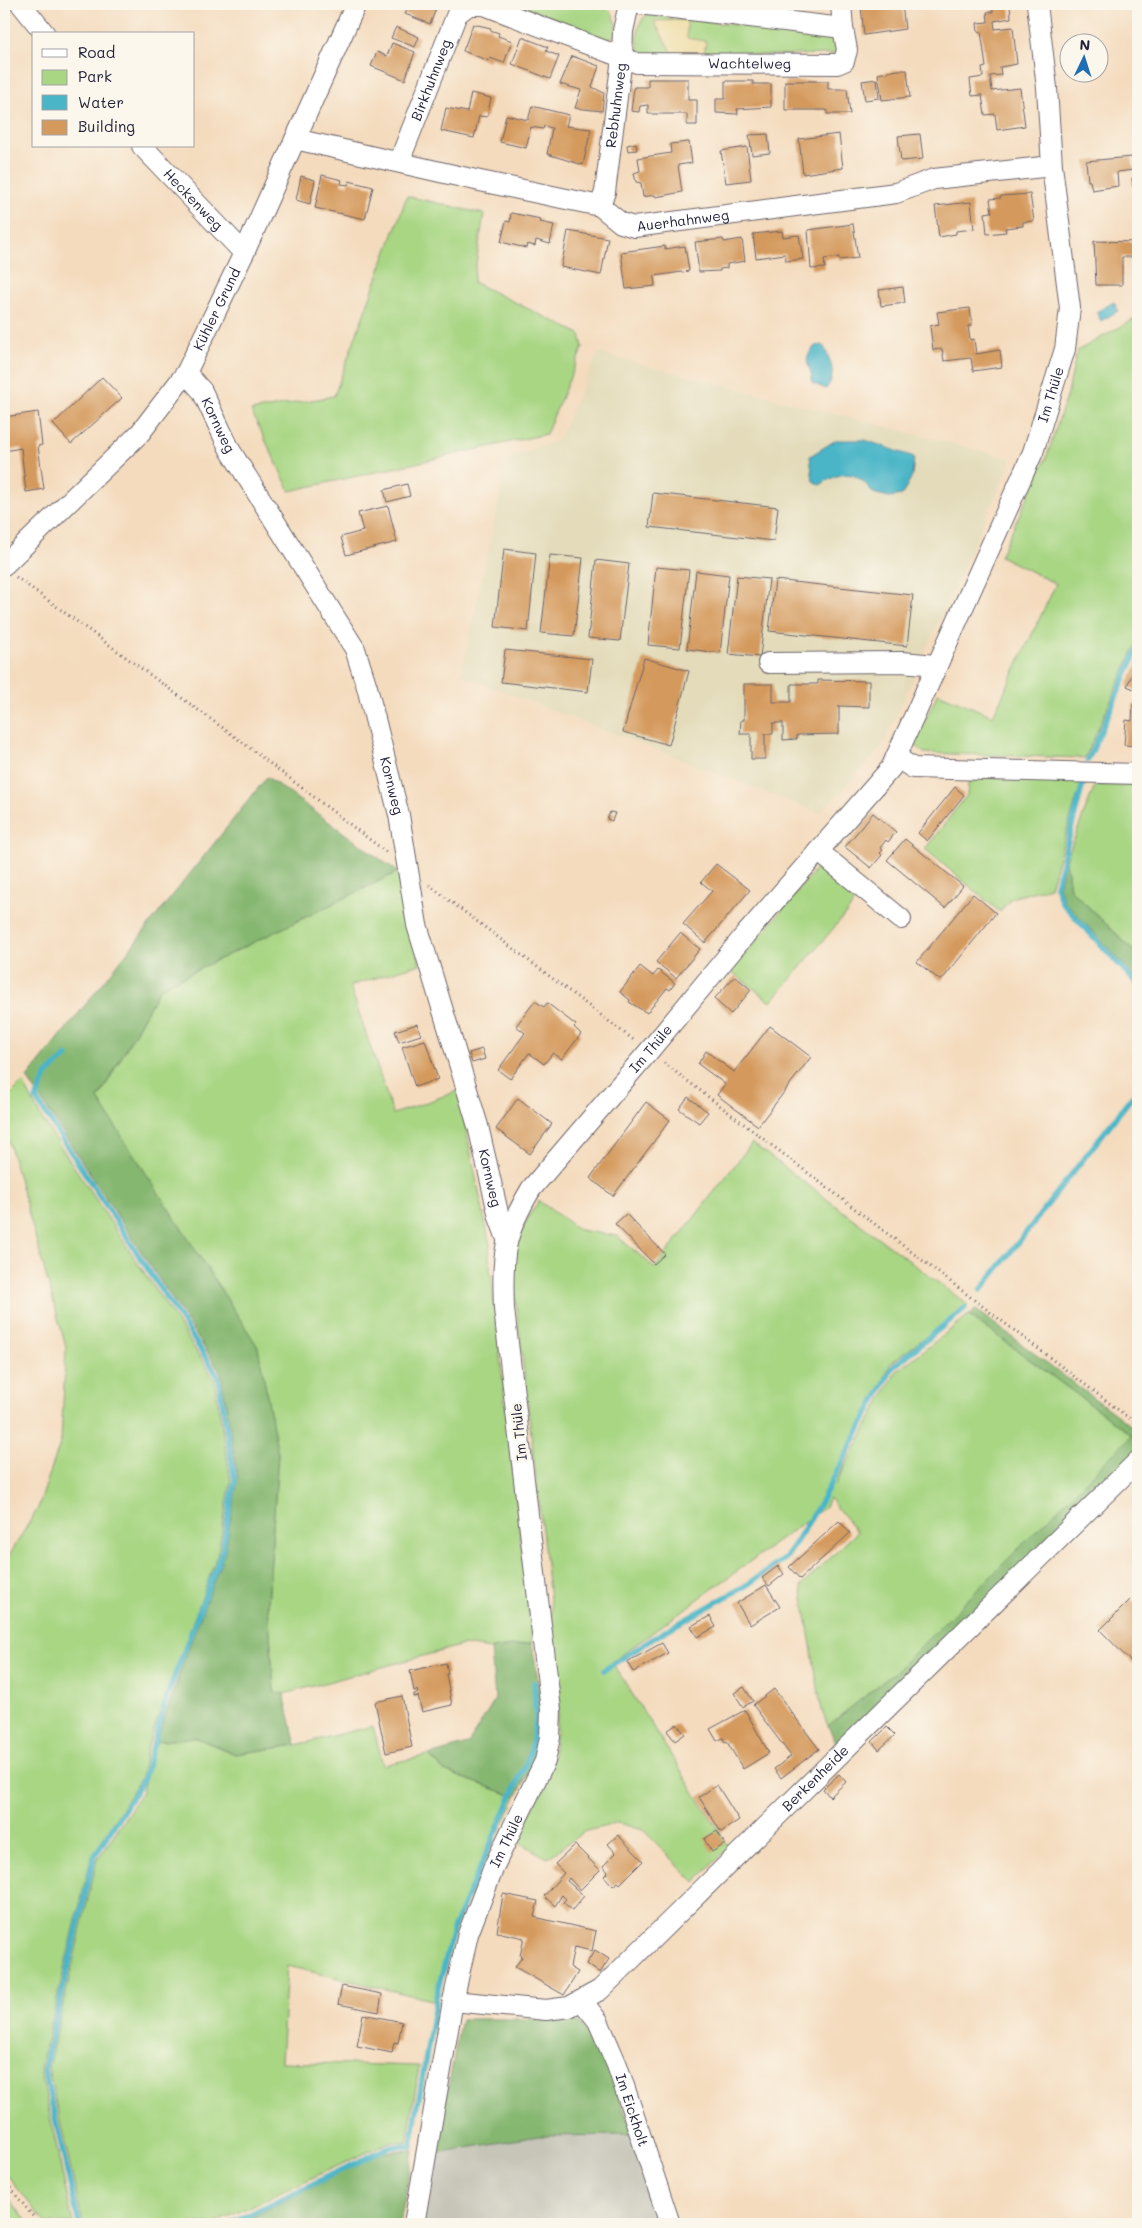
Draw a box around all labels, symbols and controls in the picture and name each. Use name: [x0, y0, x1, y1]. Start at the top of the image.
legend: [32, 32, 195, 148]
north arrow: [1060, 32, 1110, 82]
text: N: [1079, 35, 1091, 54]
street label: Birkhuhnweg: [406, 36, 455, 124]
text: Road: [78, 42, 115, 62]
street label: Wachtelweg: [708, 53, 791, 73]
street label: Rebhuhnweg: [601, 62, 630, 149]
text: Park: [78, 66, 112, 86]
text: Water: [78, 92, 124, 112]
text: Building: [78, 116, 135, 136]
street label: Heckenweg: [159, 164, 227, 234]
street label: Auerhahnweg: [635, 205, 730, 236]
street label: Kühler Grund: [188, 264, 244, 353]
street label: Im Thüle: [1033, 364, 1068, 425]
street label: Kornweg: [197, 394, 240, 456]
street label: Kornweg: [376, 755, 409, 817]
street label: Im Thüle: [625, 1020, 676, 1076]
street label: Kornweg: [475, 1147, 506, 1209]
street label: Im Thüle: [506, 1403, 531, 1462]
street label: Berkenheide: [777, 1741, 853, 1815]
street label: Im Thüle: [485, 1810, 527, 1870]
street label: Im Eickholt: [612, 2071, 653, 2149]

